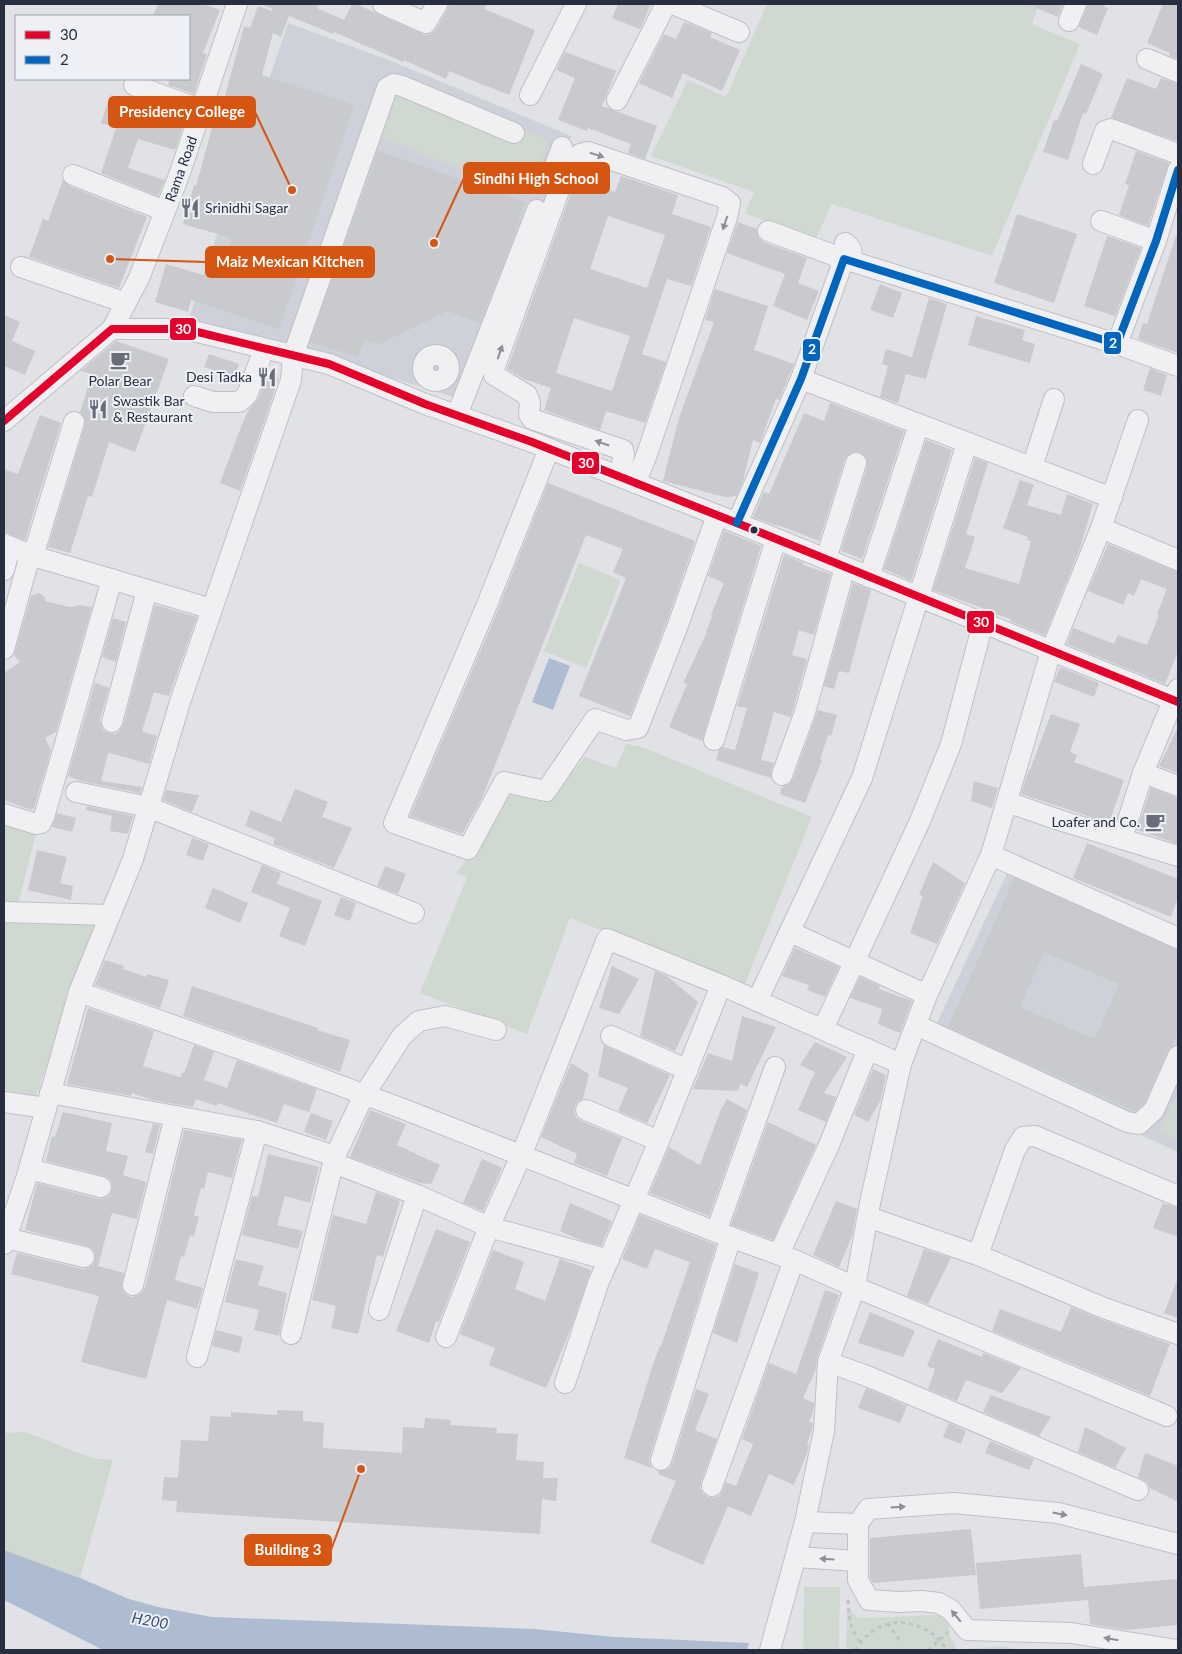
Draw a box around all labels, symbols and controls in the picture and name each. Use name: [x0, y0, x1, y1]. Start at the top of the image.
legend: [15, 15, 190, 80]
text: 30: [60, 25, 78, 43]
text: 2: [60, 50, 69, 68]
callout: Presidency College: [109, 97, 255, 127]
text: Presidency College: [119, 102, 245, 120]
street label: Rama Road: [161, 134, 200, 204]
one-way arrow: [590, 151, 605, 159]
callout: Sindhi High School: [464, 163, 609, 193]
text: Sindhi High School: [473, 169, 599, 187]
restaurant icon: Srinidhi Sagar: [179, 197, 201, 219]
place label: Srinidhi Sagar: [205, 199, 288, 216]
one-way arrow: [720, 216, 728, 231]
callout: Maiz Mexican Kitchen: [206, 247, 374, 277]
text: Maiz Mexican Kitchen: [216, 252, 364, 270]
line badge: 30: [169, 317, 197, 341]
text: 30: [175, 320, 191, 337]
line badge: 2: [1103, 331, 1122, 355]
text: 2: [1109, 334, 1117, 351]
line badge: 2: [802, 338, 821, 362]
text: 2: [808, 340, 816, 357]
one-way arrow: [497, 344, 504, 359]
cafe icon: Polar Bear: [109, 349, 131, 371]
restaurant icon: Desi Tadka: [256, 366, 278, 388]
place label: Desi Tadka: [186, 368, 252, 385]
place label: Polar Bear: [88, 372, 152, 389]
place label: Swastik Bar & Restaurant: [113, 392, 193, 425]
restaurant icon: Swastik Bar & Restaurant: [87, 398, 109, 420]
one-way arrow: [594, 439, 609, 446]
line badge: 30: [571, 451, 600, 475]
text: 30: [578, 454, 594, 471]
unlabelled marker: [749, 525, 759, 535]
line badge: 30: [966, 610, 995, 634]
text: 30: [973, 613, 989, 630]
cafe icon: Loafer and Co.: [1144, 811, 1166, 833]
place label: Loafer and Co.: [1051, 813, 1140, 830]
one-way arrow: [890, 1503, 906, 1511]
one-way arrow: [1052, 1510, 1068, 1518]
callout: Building 3: [245, 1535, 331, 1565]
text: Building 3: [255, 1540, 321, 1558]
one-way arrow: [818, 1555, 834, 1563]
water label: H200: [130, 1608, 170, 1632]
one-way arrow: [950, 1610, 961, 1623]
one-way arrow: [1103, 1635, 1119, 1643]

